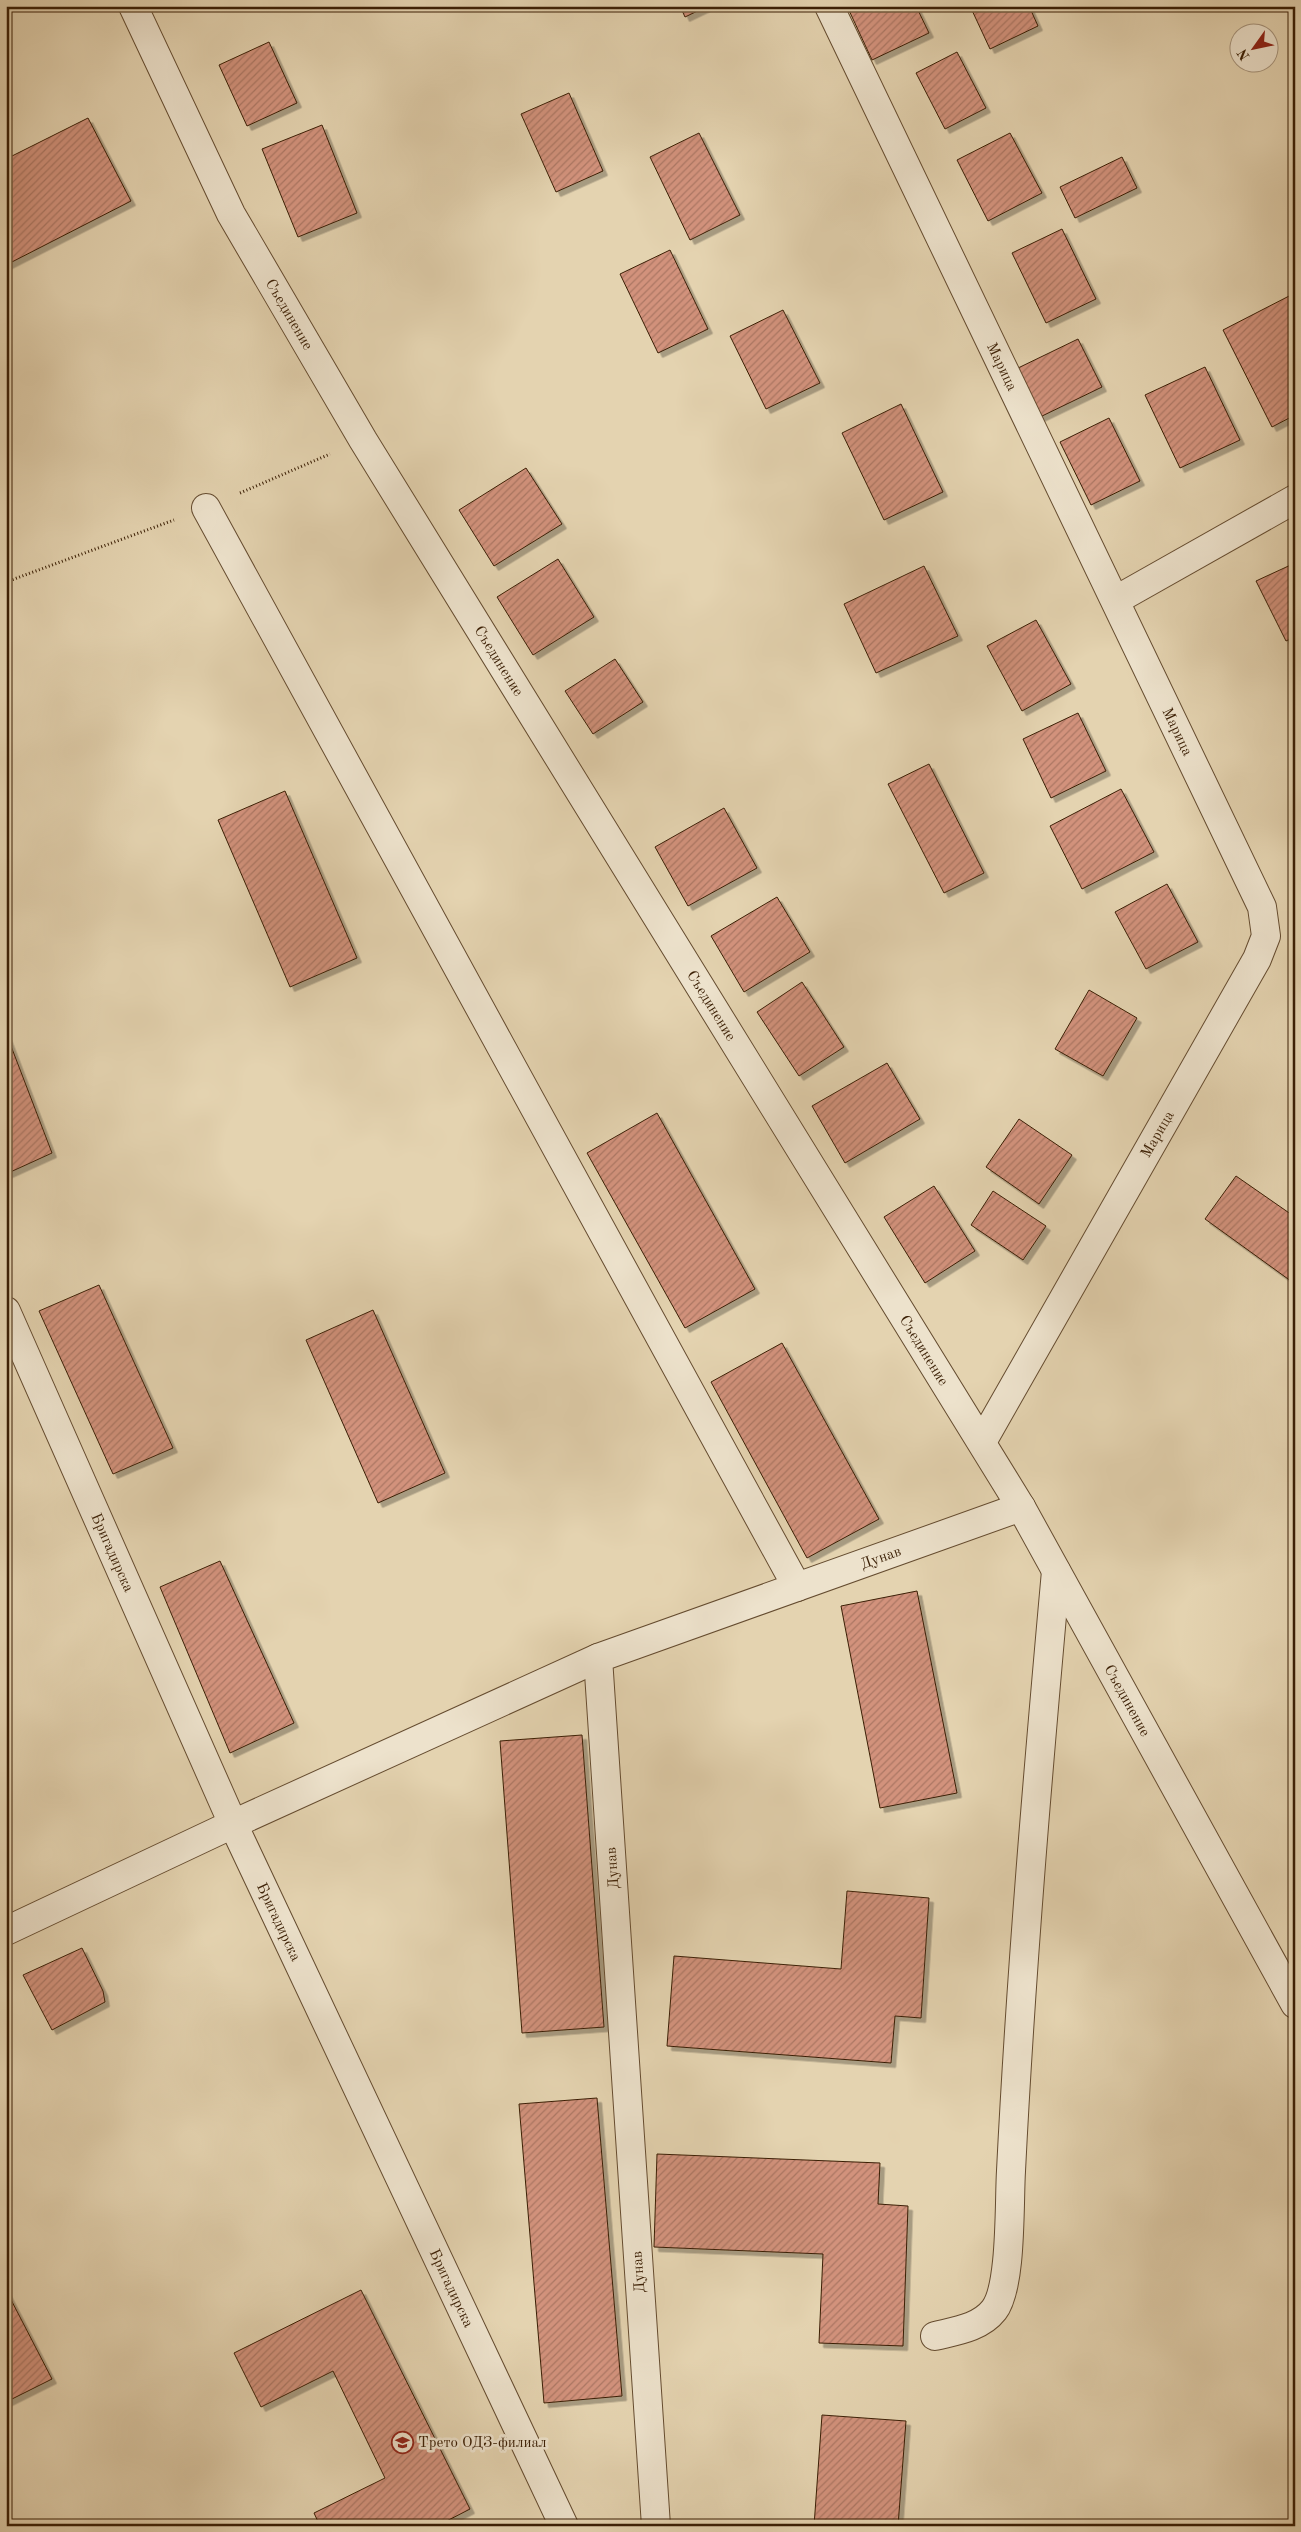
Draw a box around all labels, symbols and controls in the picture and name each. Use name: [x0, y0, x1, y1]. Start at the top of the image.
north arrow: [1228, 22, 1278, 72]
text: N: [1235, 46, 1253, 63]
street label: Съединение: [262, 277, 315, 353]
street label: Марица: [983, 341, 1019, 394]
street label: Съединение: [471, 624, 525, 699]
street label: Марица: [1158, 706, 1195, 759]
street label: Съединение: [683, 968, 738, 1044]
street label: Марица: [1139, 1108, 1178, 1161]
street label: Съединение: [896, 1313, 950, 1389]
street label: Бригадирска: [87, 1511, 136, 1595]
street label: Дунав: [859, 1544, 903, 1573]
street label: Съединение: [1101, 1663, 1152, 1740]
street label: Дунав: [605, 1846, 622, 1889]
street label: Бригадирска: [253, 1881, 303, 1964]
street label: Бригадирска: [426, 2247, 476, 2331]
street label: Дунав: [631, 2250, 648, 2293]
school or university icon: Трето ОДЗ-филиал: [390, 2430, 414, 2454]
place label: Трето ОДЗ-филиал: [418, 2436, 547, 2451]

